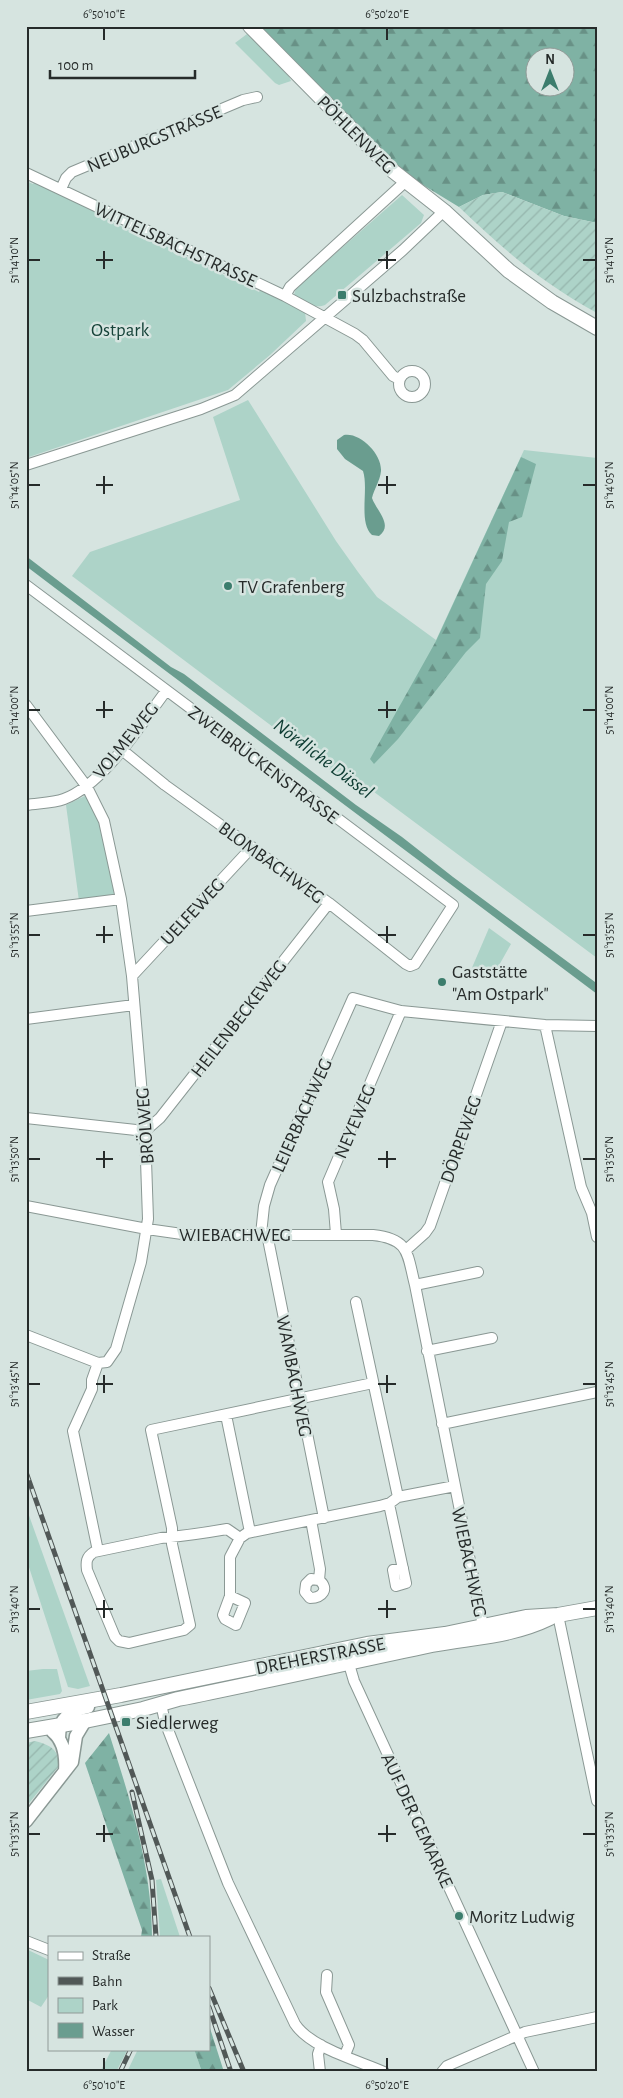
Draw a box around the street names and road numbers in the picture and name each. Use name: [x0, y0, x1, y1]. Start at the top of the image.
street label: PÖHLENWEG: [313, 92, 399, 178]
street label: NEUBURGSTRASSE: [84, 102, 225, 176]
street label: WITTELSBACHSTRASSE: [91, 199, 260, 291]
street label: VOLMEWEG: [90, 699, 162, 783]
street label: ZWEIBRÜCKENSTRASSE: [184, 702, 342, 828]
street label: BLOMBACHWEG: [215, 819, 327, 908]
street label: UELFEWEG: [158, 875, 229, 949]
street label: HEILENBECKEWEG: [188, 957, 291, 1081]
street label: LEIERBACHWEG: [269, 1056, 336, 1175]
street label: NEYEWEG: [331, 1082, 379, 1161]
street label: BRÖLWEG: [132, 1087, 158, 1165]
street label: DÖRPEWEG: [437, 1093, 485, 1186]
street label: WIEBACHWEG: [179, 1226, 291, 1245]
street label: WAMBACHWEG: [272, 1314, 315, 1439]
street label: WIEBACHWEG: [448, 1506, 489, 1619]
street label: DREHERSTRASSE: [254, 1635, 387, 1678]
street label: AUF DER GEMARKE: [377, 1751, 456, 1891]

